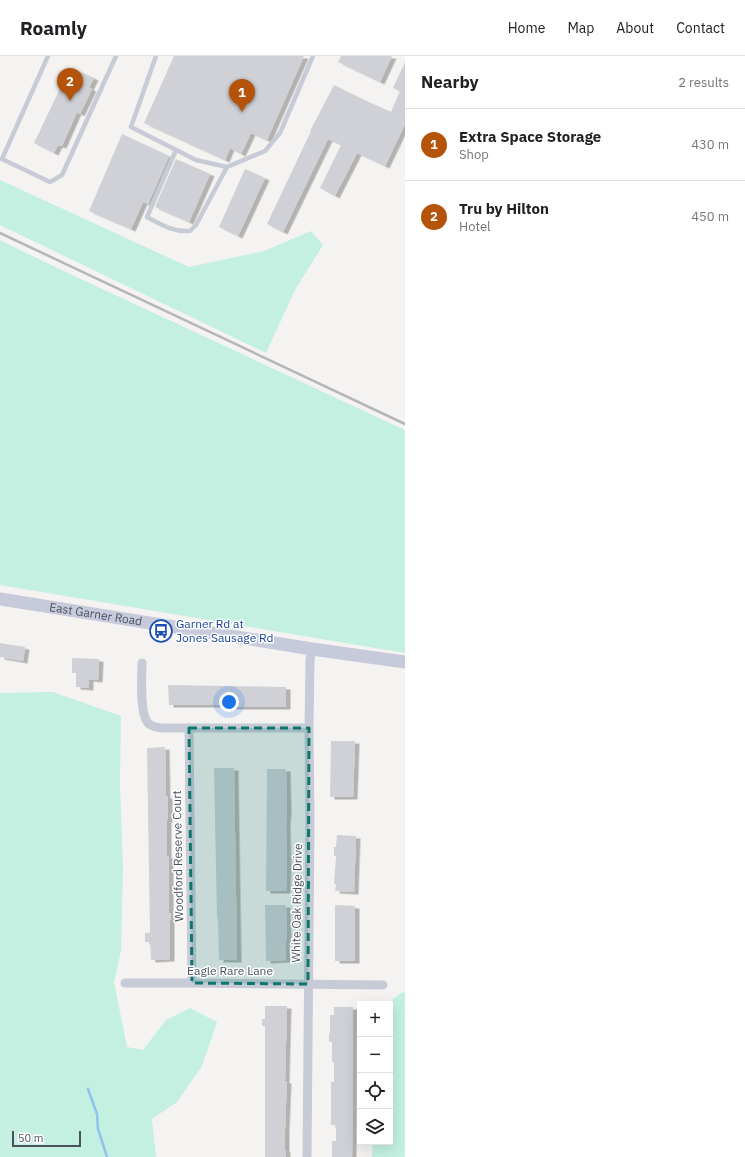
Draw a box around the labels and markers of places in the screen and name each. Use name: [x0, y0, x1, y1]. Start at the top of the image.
pin: 2: [57, 68, 83, 101]
pin: 1: [229, 79, 255, 112]
place label: Garner Rd at Jones Sausage Rd: [176, 616, 274, 645]
bus stop icon: Garner Rd at Jones Sausage Rd: [148, 618, 174, 644]

